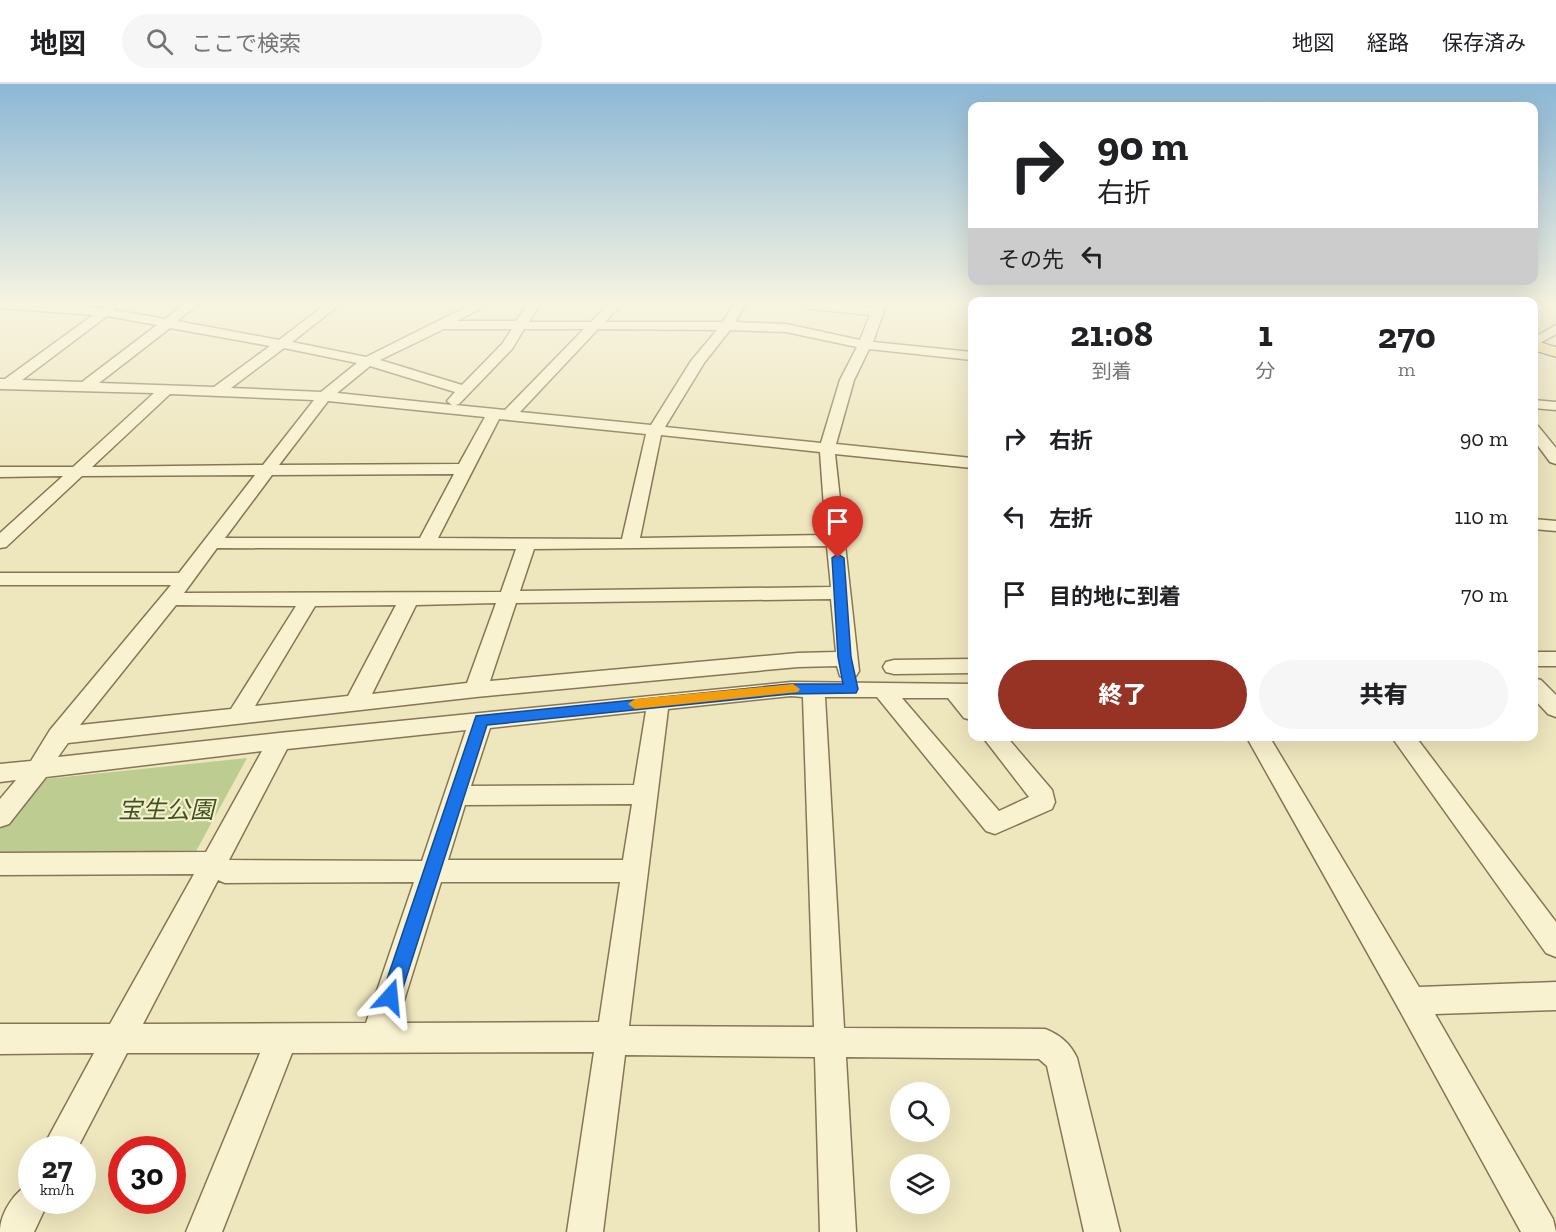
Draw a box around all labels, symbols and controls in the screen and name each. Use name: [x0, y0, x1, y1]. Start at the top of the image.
search box: [122, 14, 542, 68]
icon: search: [143, 25, 176, 58]
text: 地図: [30, 27, 86, 60]
text: ここで検索: [191, 30, 301, 57]
text: 地図: [1292, 30, 1334, 55]
text: 経路: [1367, 30, 1409, 55]
text: 保存済み: [1442, 30, 1526, 55]
text: 90 m: [1097, 120, 1188, 171]
icon: right: [998, 126, 1076, 204]
text: 右折: [1097, 177, 1151, 209]
icon: left: [1076, 240, 1109, 273]
text: その先: [998, 246, 1064, 273]
text: 21:08: [1070, 312, 1153, 355]
text: 1: [1258, 312, 1273, 355]
text: 270: [1378, 314, 1436, 357]
text: m: [1398, 357, 1415, 381]
text: 到着: [1092, 359, 1132, 383]
text: 分: [1256, 359, 1276, 383]
icon: right: [998, 422, 1031, 455]
text: 90 m: [1460, 425, 1508, 452]
text: 右折: [1049, 427, 1093, 454]
pin: [812, 496, 863, 558]
icon: left: [998, 500, 1031, 533]
text: 110 m: [1454, 503, 1508, 530]
icon: arrive: [821, 505, 854, 538]
text: 左折: [1049, 505, 1093, 532]
icon: arrive: [998, 578, 1031, 611]
text: 70 m: [1461, 581, 1508, 608]
text: 目的地に到着: [1049, 583, 1181, 610]
button: 終了: [998, 660, 1247, 729]
button: 共有: [1259, 660, 1508, 729]
park label: 宝生公園: [118, 795, 217, 824]
position arrow: [358, 965, 422, 1029]
map controls: [890, 1082, 950, 1214]
button: search: [890, 1082, 950, 1142]
speed limit sign: 30: [108, 1136, 186, 1214]
text: 27: [42, 1150, 72, 1186]
button: layers: [890, 1154, 950, 1214]
text: km/h: [40, 1181, 74, 1199]

